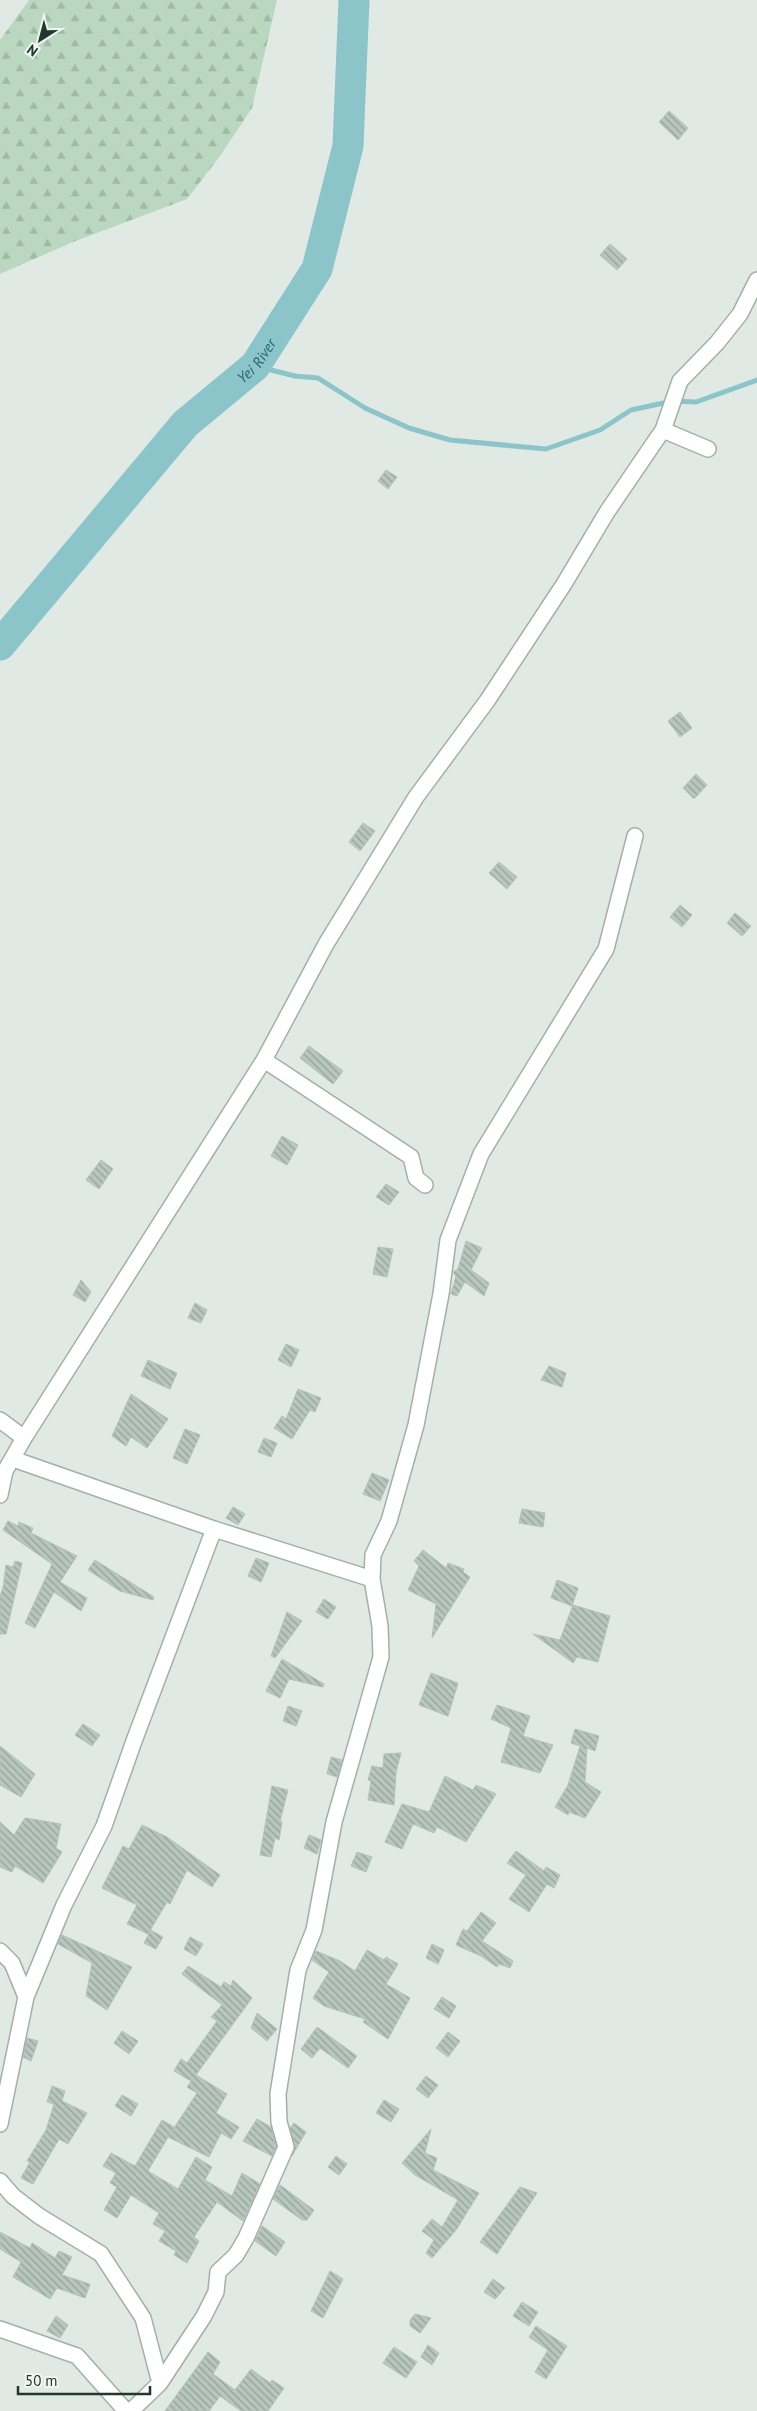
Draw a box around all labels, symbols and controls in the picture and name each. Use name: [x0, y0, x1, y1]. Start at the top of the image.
north arrow: [15, 15, 65, 65]
text: N: [23, 41, 41, 61]
water label: Yei River: [233, 334, 280, 387]
scale bar: [18, 2364, 150, 2396]
text: 50 m: [25, 2371, 58, 2390]

